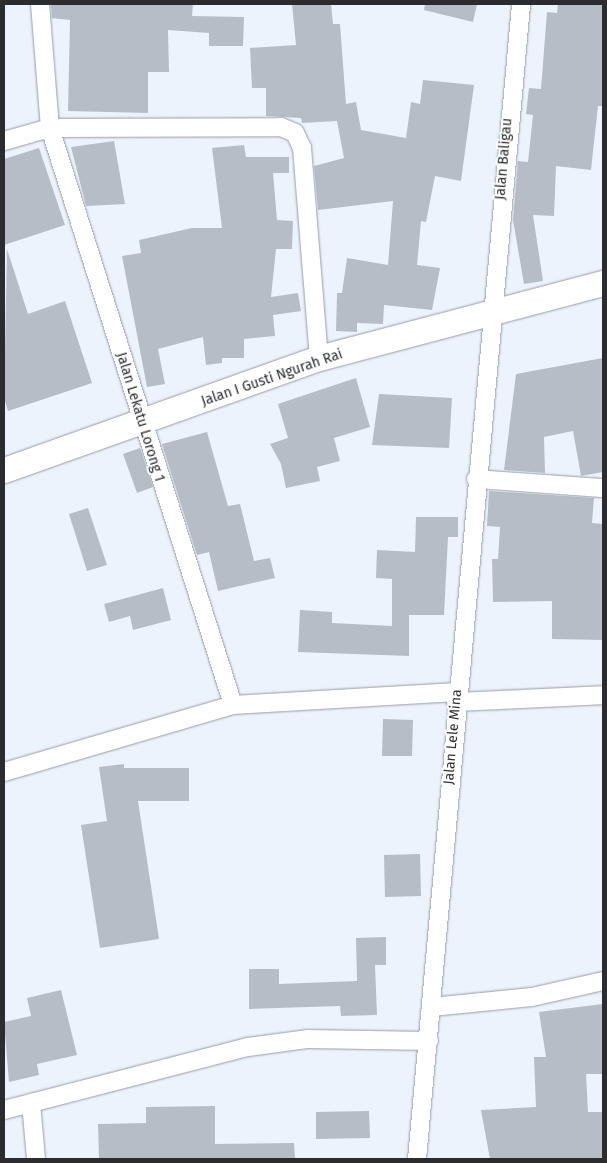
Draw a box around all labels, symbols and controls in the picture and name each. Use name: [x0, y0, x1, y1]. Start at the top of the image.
street label: Jalan Baligau: [492, 117, 516, 201]
street label: Jalan I Gusti Ngurah Rai: [199, 346, 345, 410]
street label: Jalan Lekatu Lorong 1: [112, 350, 168, 484]
street label: Jalan Lele Mina: [440, 689, 466, 785]

